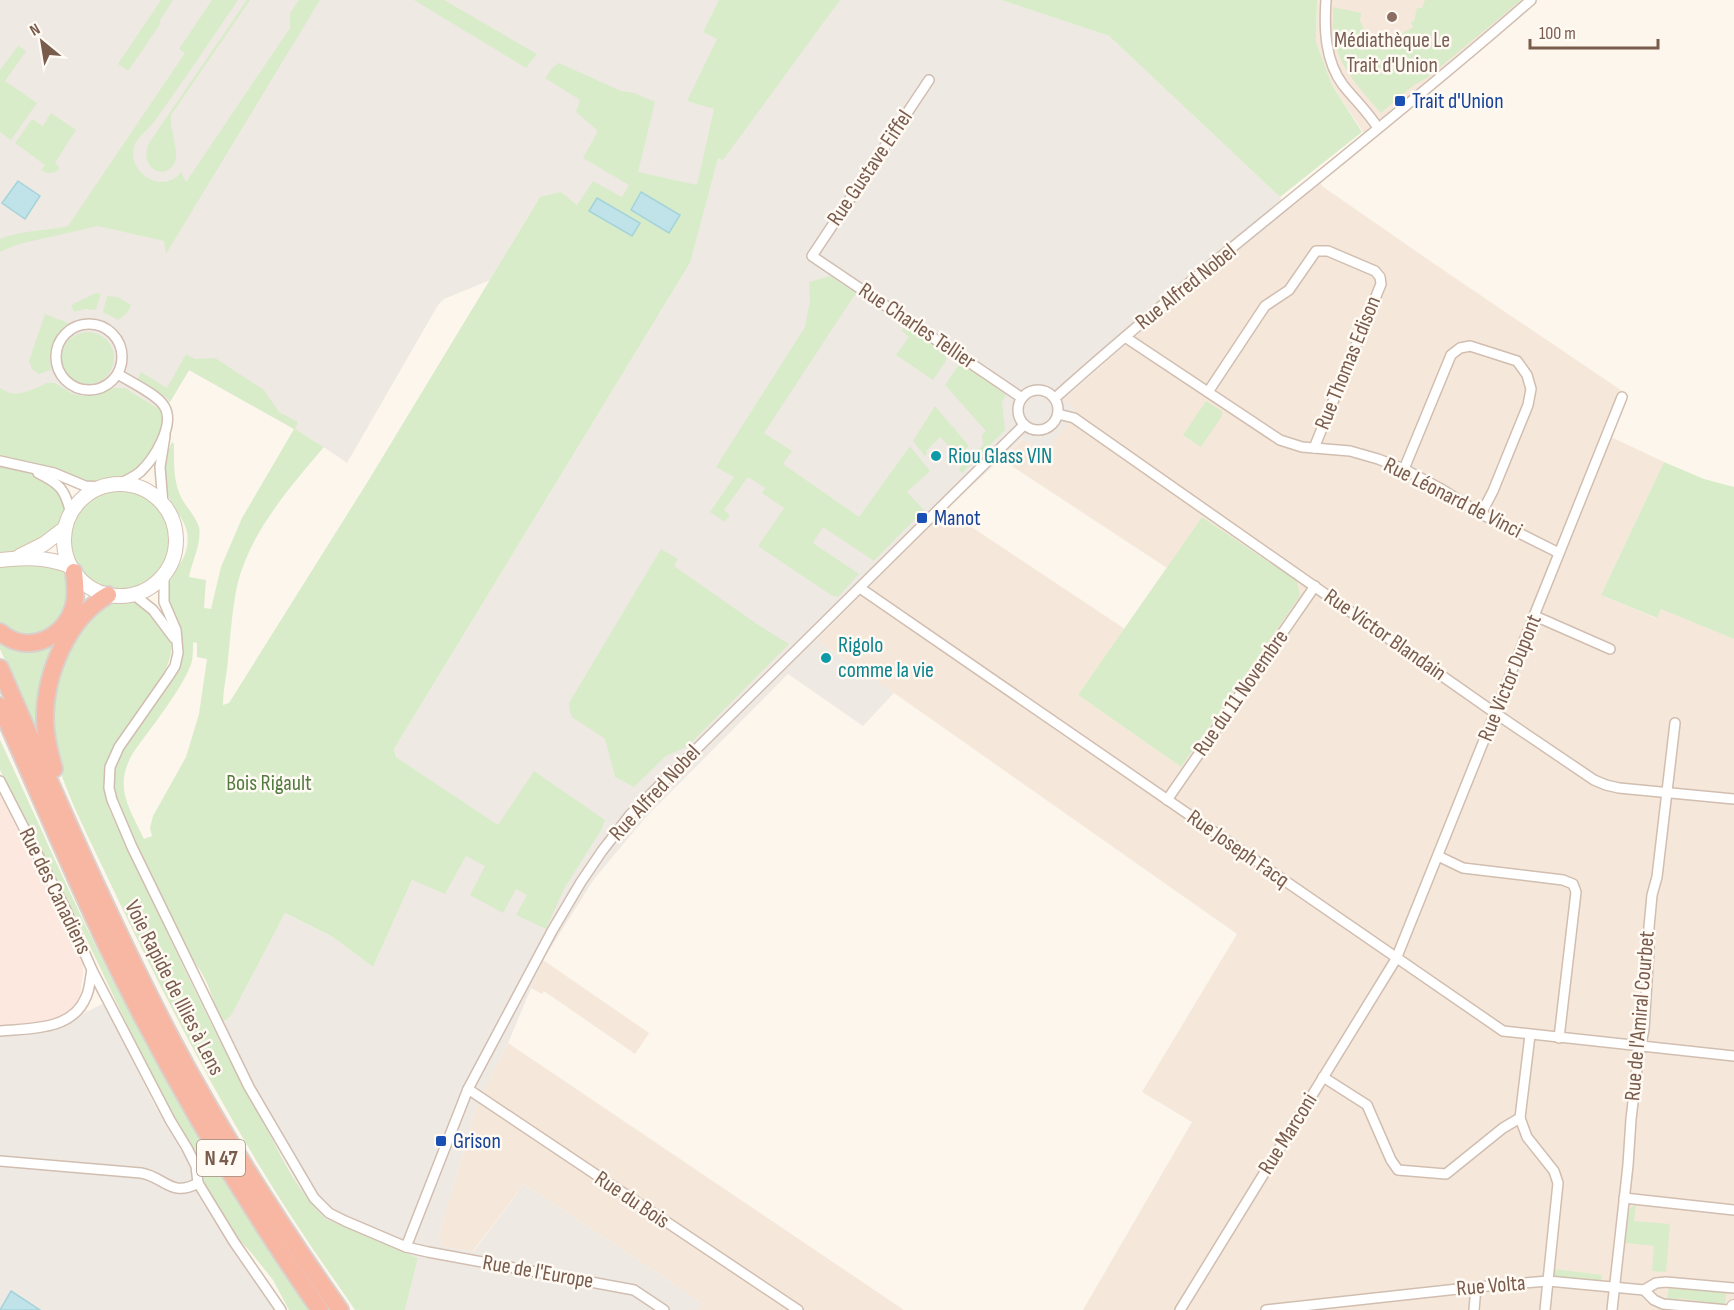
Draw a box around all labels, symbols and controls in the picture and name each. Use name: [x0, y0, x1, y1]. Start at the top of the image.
marker: Médiathèque Le Trait d'Union: [1385, 10, 1399, 24]
north arrow: [12, 12, 72, 72]
scale bar: [1530, 12, 1658, 50]
text: N: [27, 20, 44, 41]
text: 100 m: [1539, 23, 1576, 44]
place label: Médiathèque Le Trait d'Union: [1334, 27, 1450, 79]
place label: Trait d'Union: [1412, 88, 1504, 115]
marker: Trait d'Union: [1393, 94, 1407, 108]
street label: Rue Gustave Eiffel: [821, 105, 919, 231]
street label: Rue Alfred Nobel: [1130, 238, 1242, 336]
street label: Rue Charles Tellier: [853, 277, 981, 375]
street label: Rue Thomas Edison: [1309, 292, 1387, 434]
place label: Riou Glass VIN: [948, 443, 1052, 470]
marker: Riou Glass VIN: [929, 449, 943, 463]
street label: Rue Léonard de Vinci: [1379, 451, 1527, 545]
place label: Manot: [934, 505, 981, 532]
marker: Manot: [915, 511, 929, 525]
street label: Rue Victor Blandain: [1319, 583, 1451, 687]
street label: Rue Victor Dupont: [1472, 610, 1548, 745]
street label: Rue du 11 Novembre: [1188, 625, 1294, 761]
place label: Rigolo comme la vie: [838, 632, 934, 684]
marker: Rigolo comme la vie: [819, 651, 833, 665]
street label: Rue Alfred Nobel: [604, 739, 706, 847]
park label: Bois Rigault: [226, 770, 312, 797]
street label: Rue Joseph Facq: [1182, 804, 1294, 894]
street label: Rue des Canadiens: [13, 823, 97, 959]
street label: Voie Rapide de Illies à Lens: [118, 896, 230, 1080]
street label: Rue de l'Amiral Courbet: [1619, 930, 1661, 1102]
street label: Rue Marconi: [1253, 1088, 1323, 1180]
place label: Grison: [453, 1128, 501, 1155]
marker: Grison: [434, 1134, 448, 1148]
road number: N 47: [197, 1140, 245, 1176]
street label: Rue du Bois: [589, 1165, 675, 1235]
street label: Rue de l'Europe: [480, 1249, 596, 1295]
street label: Rue Volta: [1455, 1270, 1527, 1302]

